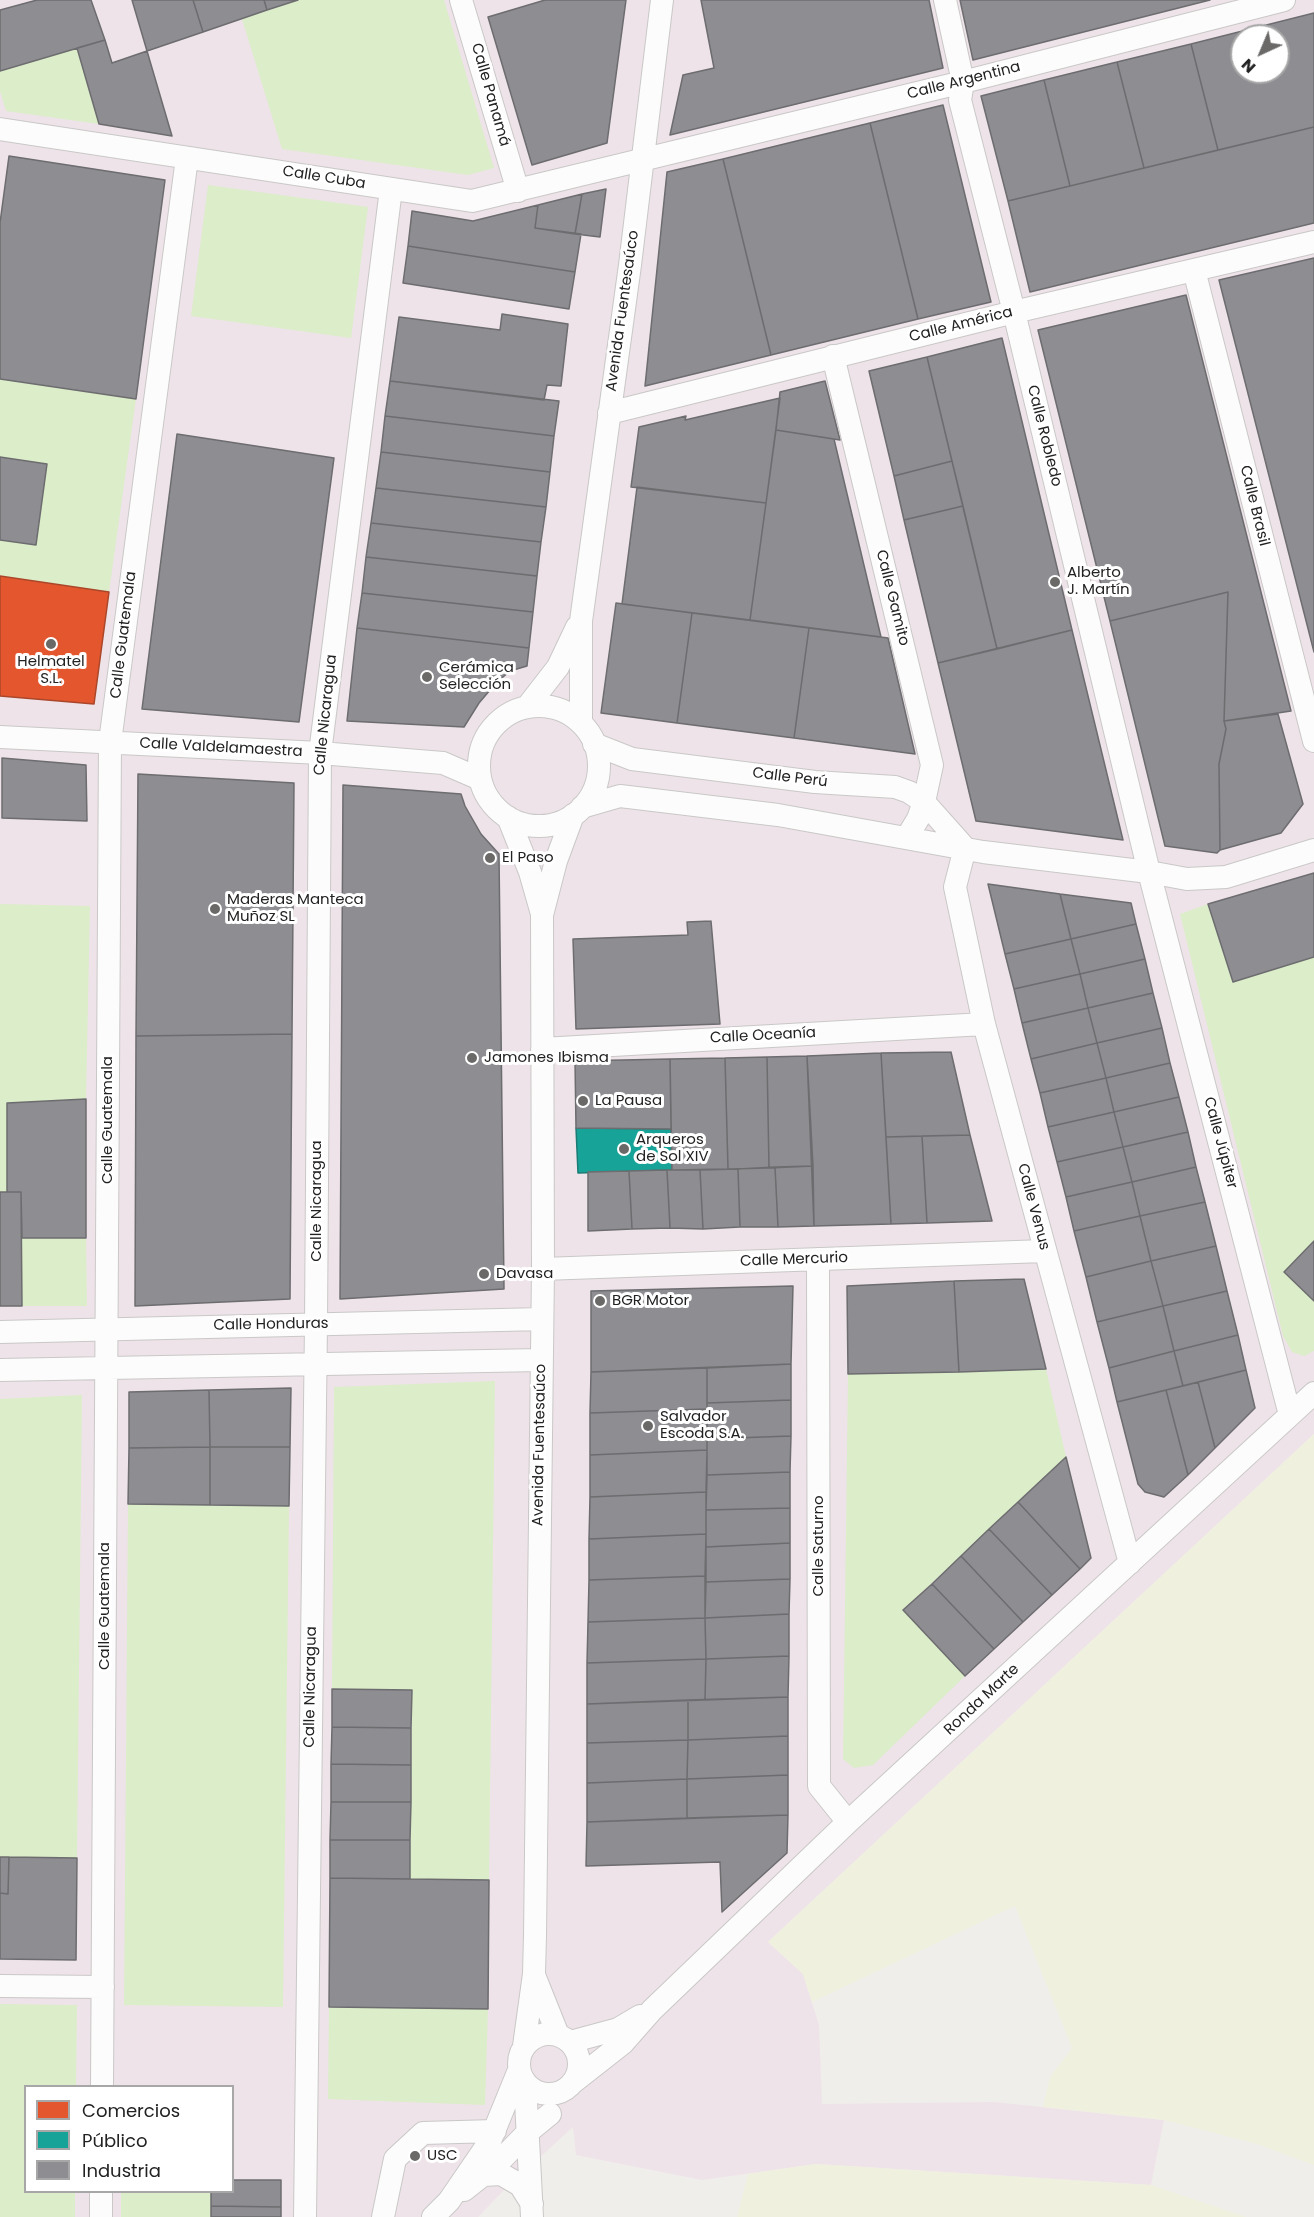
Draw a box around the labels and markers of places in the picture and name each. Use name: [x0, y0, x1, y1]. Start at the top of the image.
place label: Alberto J. Martín: [1067, 564, 1130, 599]
marker: Alberto J. Martín: [1048, 575, 1062, 589]
marker: Helmatel S.L.: [44, 637, 58, 651]
place label: Helmatel S.L.: [17, 653, 85, 688]
place label: Cerámica Selección: [439, 659, 514, 694]
marker: Cerámica Selección: [420, 670, 434, 684]
place label: El Paso: [502, 849, 554, 867]
marker: El Paso: [483, 851, 497, 865]
place label: Maderas Manteca Muñoz SL: [227, 891, 364, 926]
marker: Maderas Manteca Muñoz SL: [208, 902, 222, 916]
place label: Jamones Ibisma: [484, 1049, 609, 1067]
marker: Jamones Ibisma: [465, 1051, 479, 1065]
place label: La Pausa: [595, 1092, 662, 1110]
marker: La Pausa: [576, 1094, 590, 1108]
place label: Arqueros de Sol XIV: [636, 1131, 709, 1166]
marker: Arqueros de Sol XIV: [617, 1142, 631, 1156]
place label: Davasa: [496, 1265, 553, 1283]
marker: Davasa: [477, 1267, 491, 1281]
place label: BGR Motor: [612, 1292, 689, 1310]
marker: BGR Motor: [593, 1294, 607, 1308]
place label: Salvador Escoda S.A.: [660, 1408, 744, 1443]
marker: Salvador Escoda S.A.: [641, 1419, 655, 1433]
place label: USC: [427, 2147, 458, 2165]
marker: USC: [408, 2149, 422, 2163]

